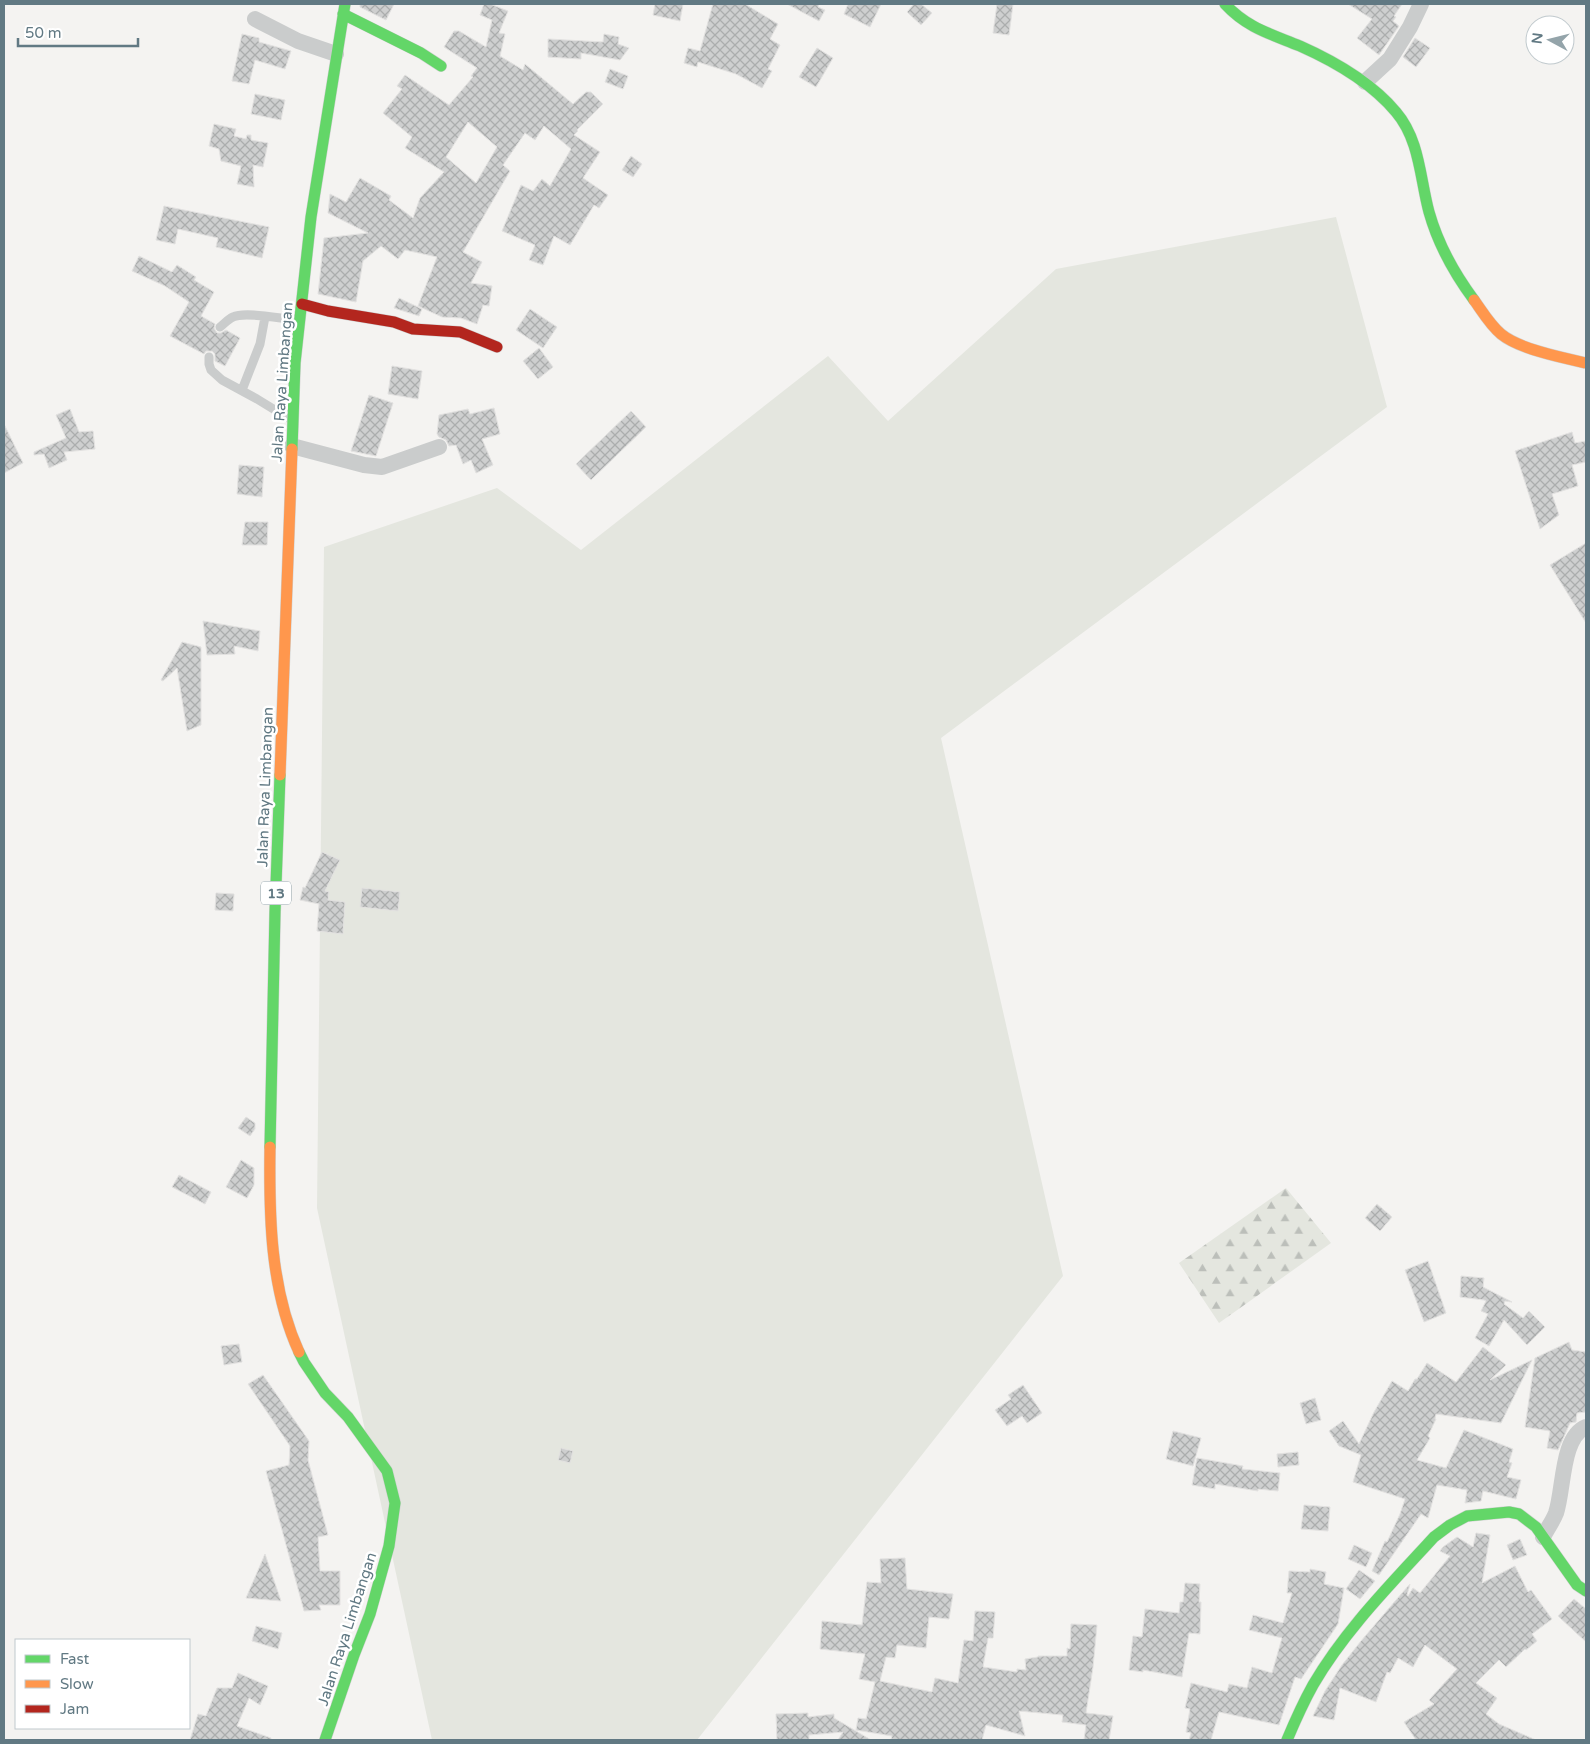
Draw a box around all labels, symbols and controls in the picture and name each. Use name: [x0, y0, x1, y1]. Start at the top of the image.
scale bar: [18, 15, 138, 47]
north arrow: [1525, 15, 1575, 65]
text: 50 m: [25, 24, 62, 42]
text: N: [1528, 32, 1547, 45]
street label: Jalan Raya Limbangan: [267, 302, 297, 462]
street label: Jalan Raya Limbangan: [253, 707, 277, 867]
road number: 13: [261, 881, 291, 904]
street label: Jalan Raya Limbangan: [314, 1550, 380, 1708]
legend: [15, 1639, 190, 1729]
text: Fast: [60, 1650, 90, 1668]
text: Slow: [60, 1675, 94, 1693]
text: Jam: [60, 1700, 89, 1718]

